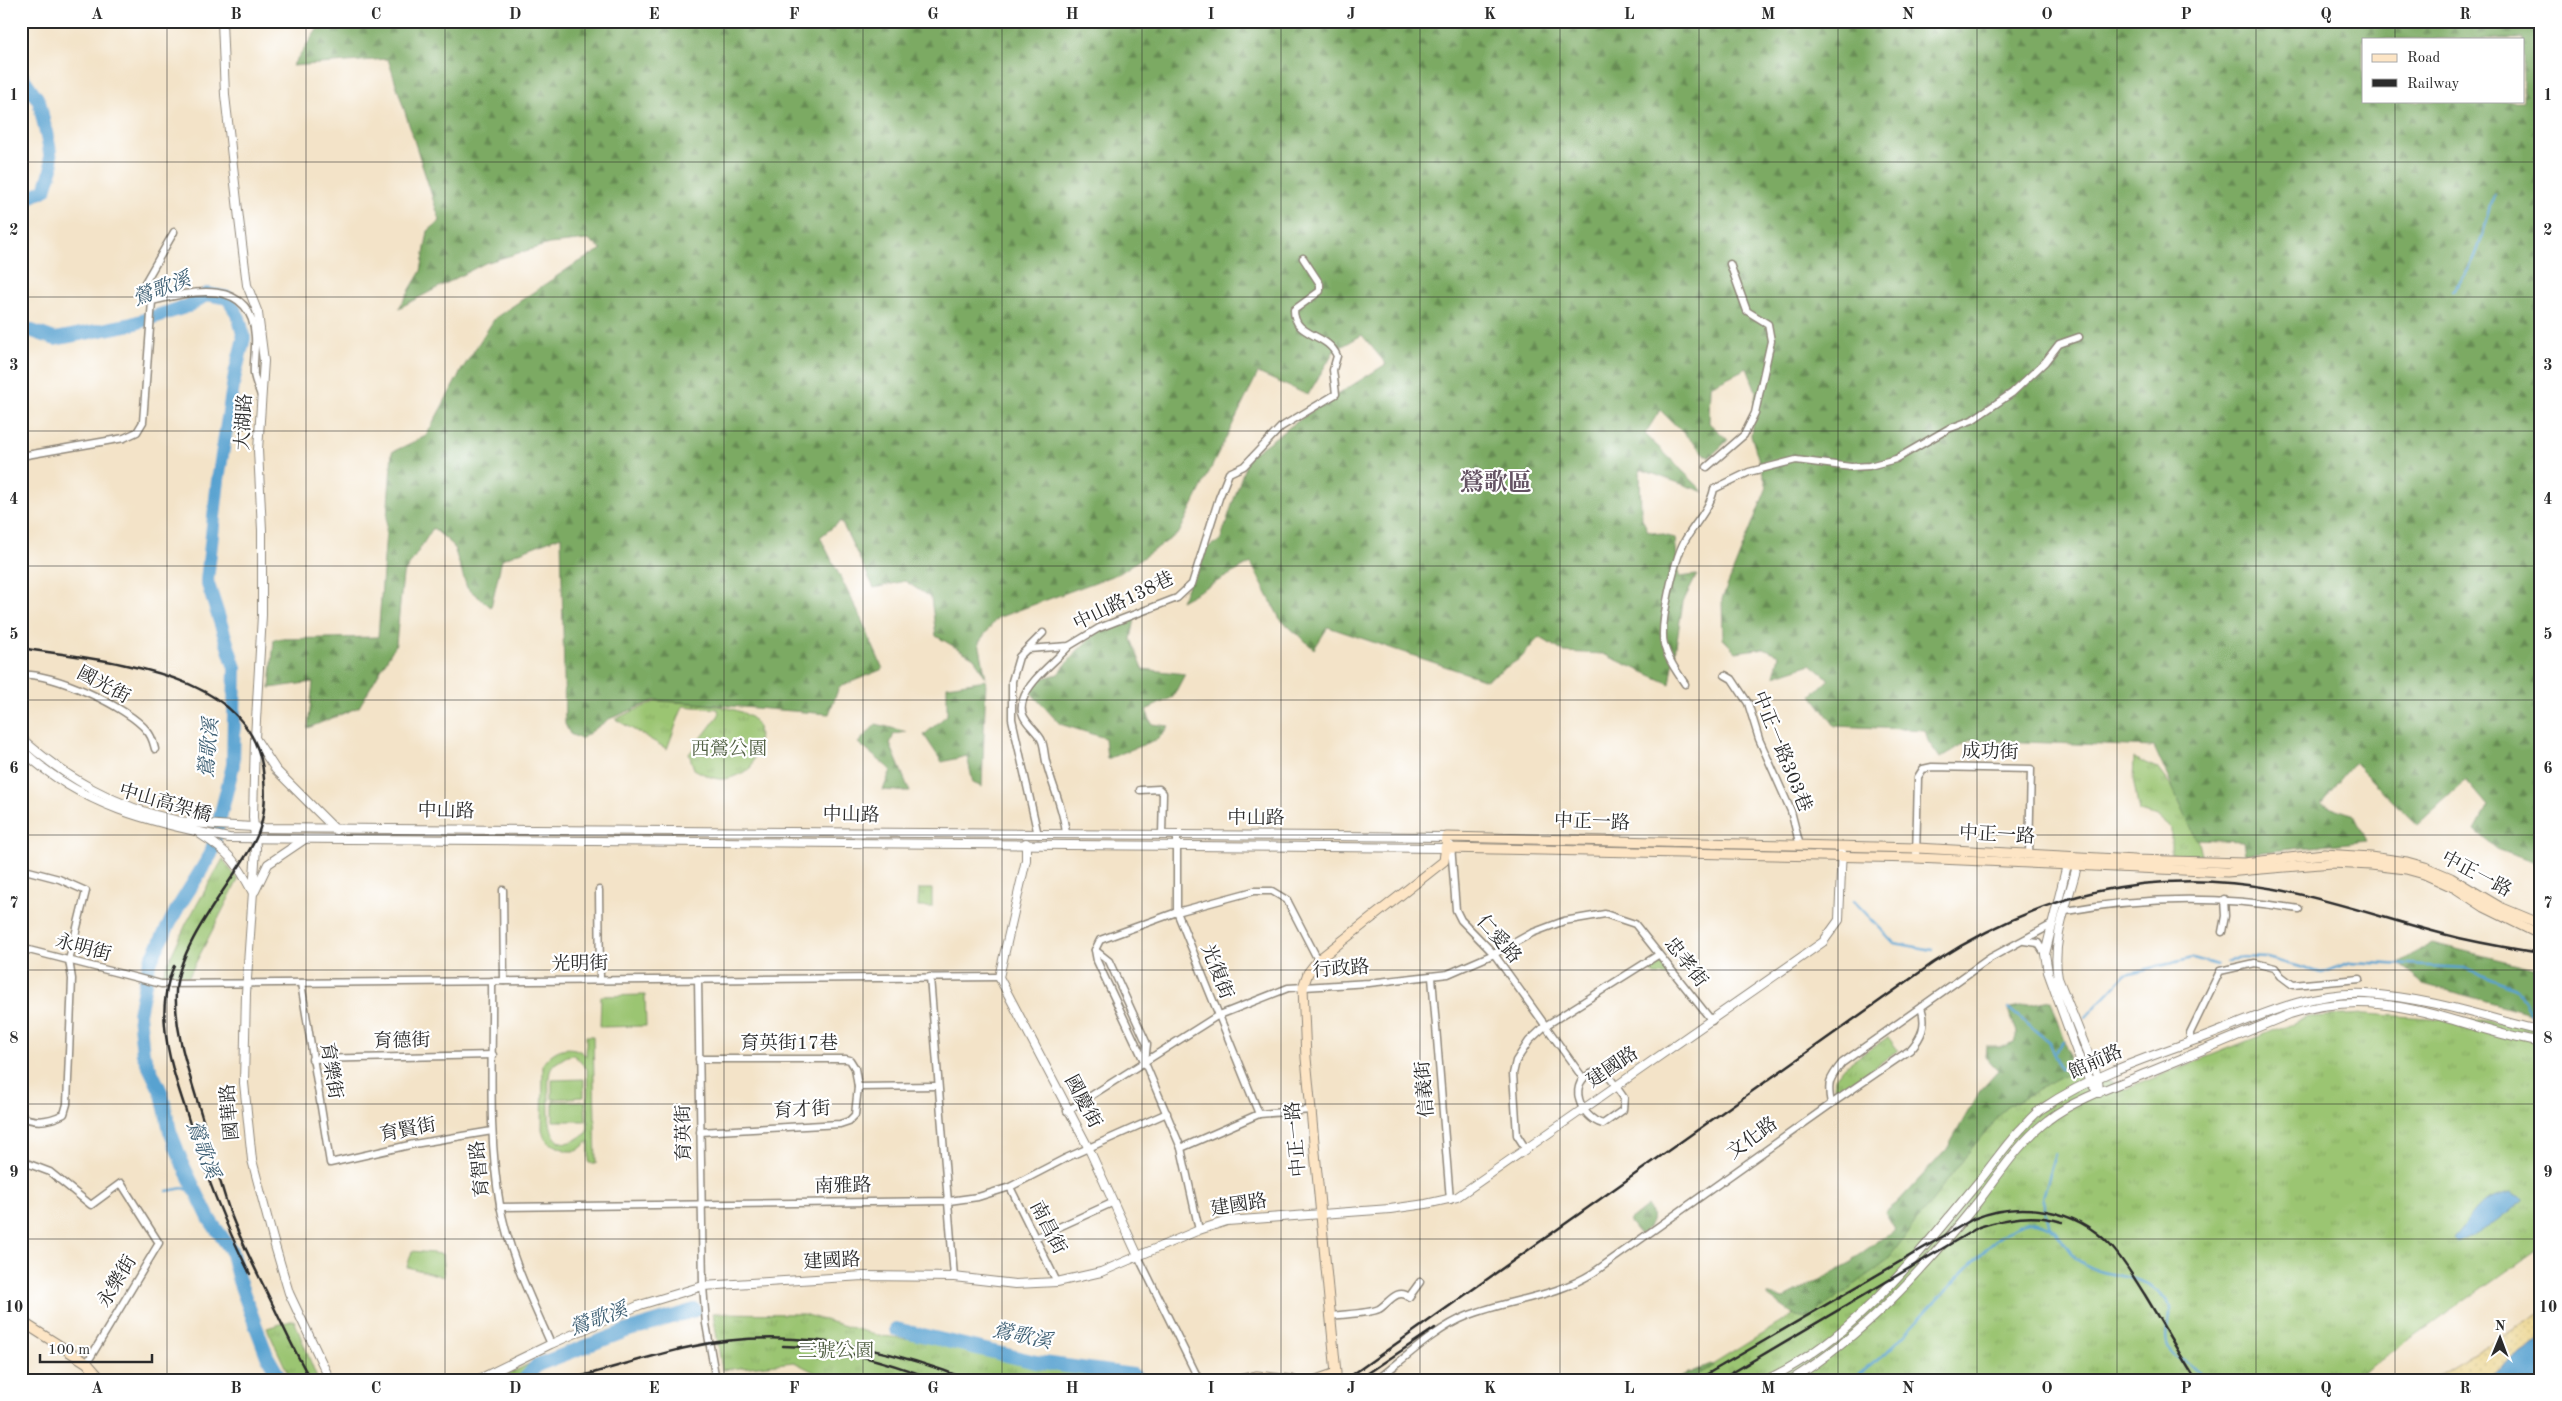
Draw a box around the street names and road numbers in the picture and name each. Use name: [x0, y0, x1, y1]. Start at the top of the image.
street label: 大湖路: [231, 393, 256, 451]
street label: 中山路138巷: [1070, 568, 1177, 634]
street label: 國光街: [73, 662, 134, 708]
street label: 中正一路303巷: [1748, 688, 1816, 815]
street label: 成功街: [1961, 741, 2019, 763]
street label: 中山高架橋: [117, 779, 214, 826]
street label: 中山路: [417, 800, 475, 822]
street label: 中山路: [822, 804, 880, 826]
street label: 中山路: [1227, 808, 1285, 829]
street label: 中正一路: [1554, 810, 1630, 834]
street label: 中正一路: [1959, 823, 2036, 847]
street label: 中正一路: [2438, 847, 2515, 901]
street label: 仁愛路: [1472, 911, 1525, 968]
street label: 永明街: [53, 931, 114, 966]
street label: 忠孝街: [1660, 933, 1712, 991]
street label: 光復街: [1197, 941, 1238, 1002]
street label: 光明街: [551, 953, 609, 975]
street label: 行政路: [1312, 957, 1370, 981]
street label: 育德街: [373, 1030, 431, 1052]
street label: 育英街17巷: [740, 1033, 838, 1054]
street label: 館前路: [2065, 1040, 2126, 1083]
street label: 育樂街: [316, 1041, 346, 1101]
street label: 建國路: [1583, 1043, 1642, 1092]
street label: 信義街: [1411, 1060, 1438, 1118]
street label: 國慶街: [1060, 1071, 1106, 1132]
street label: 國華路: [217, 1083, 243, 1141]
street label: 育才街: [773, 1098, 831, 1122]
street label: 中正一路: [1282, 1100, 1310, 1178]
street label: 育英街: [673, 1104, 695, 1162]
street label: 文化路: [1723, 1113, 1782, 1163]
street label: 育賢街: [378, 1114, 438, 1146]
street label: 育智路: [467, 1140, 493, 1199]
street label: 南雅路: [814, 1174, 872, 1197]
street label: 建國路: [1209, 1190, 1269, 1220]
street label: 南昌街: [1026, 1197, 1071, 1258]
street label: 建國路: [803, 1249, 861, 1273]
street label: 永樂街: [93, 1252, 141, 1311]

